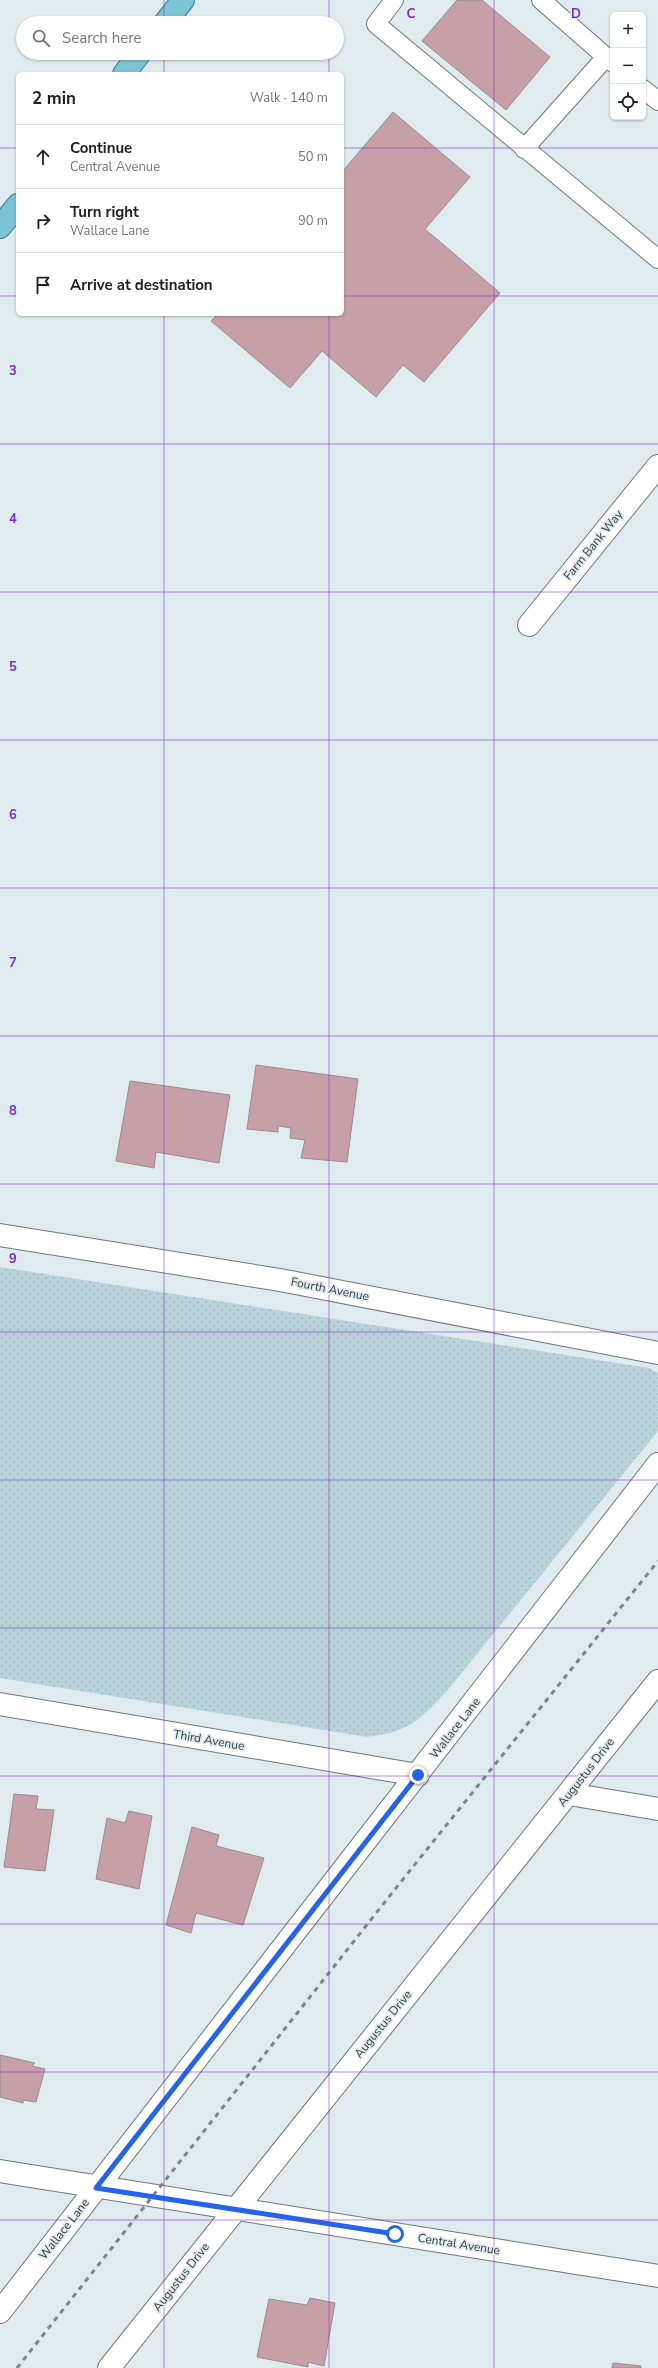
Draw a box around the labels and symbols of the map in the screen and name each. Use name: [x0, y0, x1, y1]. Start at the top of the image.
text: C: [407, 5, 416, 23]
text: D: [571, 5, 581, 23]
text: 3: [9, 362, 17, 380]
street label: Farm Bank Way: [560, 506, 627, 583]
text: 4: [9, 510, 17, 528]
text: 5: [9, 658, 17, 676]
text: 6: [9, 806, 17, 824]
text: 7: [9, 954, 17, 972]
text: 8: [9, 1102, 17, 1120]
text: 9: [9, 1250, 17, 1268]
street label: Fourth Avenue: [290, 1274, 370, 1304]
street label: Wallace Lane: [426, 1694, 484, 1762]
street label: Third Avenue: [172, 1726, 246, 1754]
street label: Augustus Drive: [554, 1734, 618, 1810]
route end: [409, 1766, 427, 1784]
street label: Augustus Drive: [351, 1987, 415, 2061]
street label: Wallace Lane: [35, 2195, 93, 2263]
route start: [386, 2225, 404, 2243]
street label: Central Avenue: [417, 2230, 501, 2258]
street label: Augustus Drive: [149, 2239, 213, 2315]

